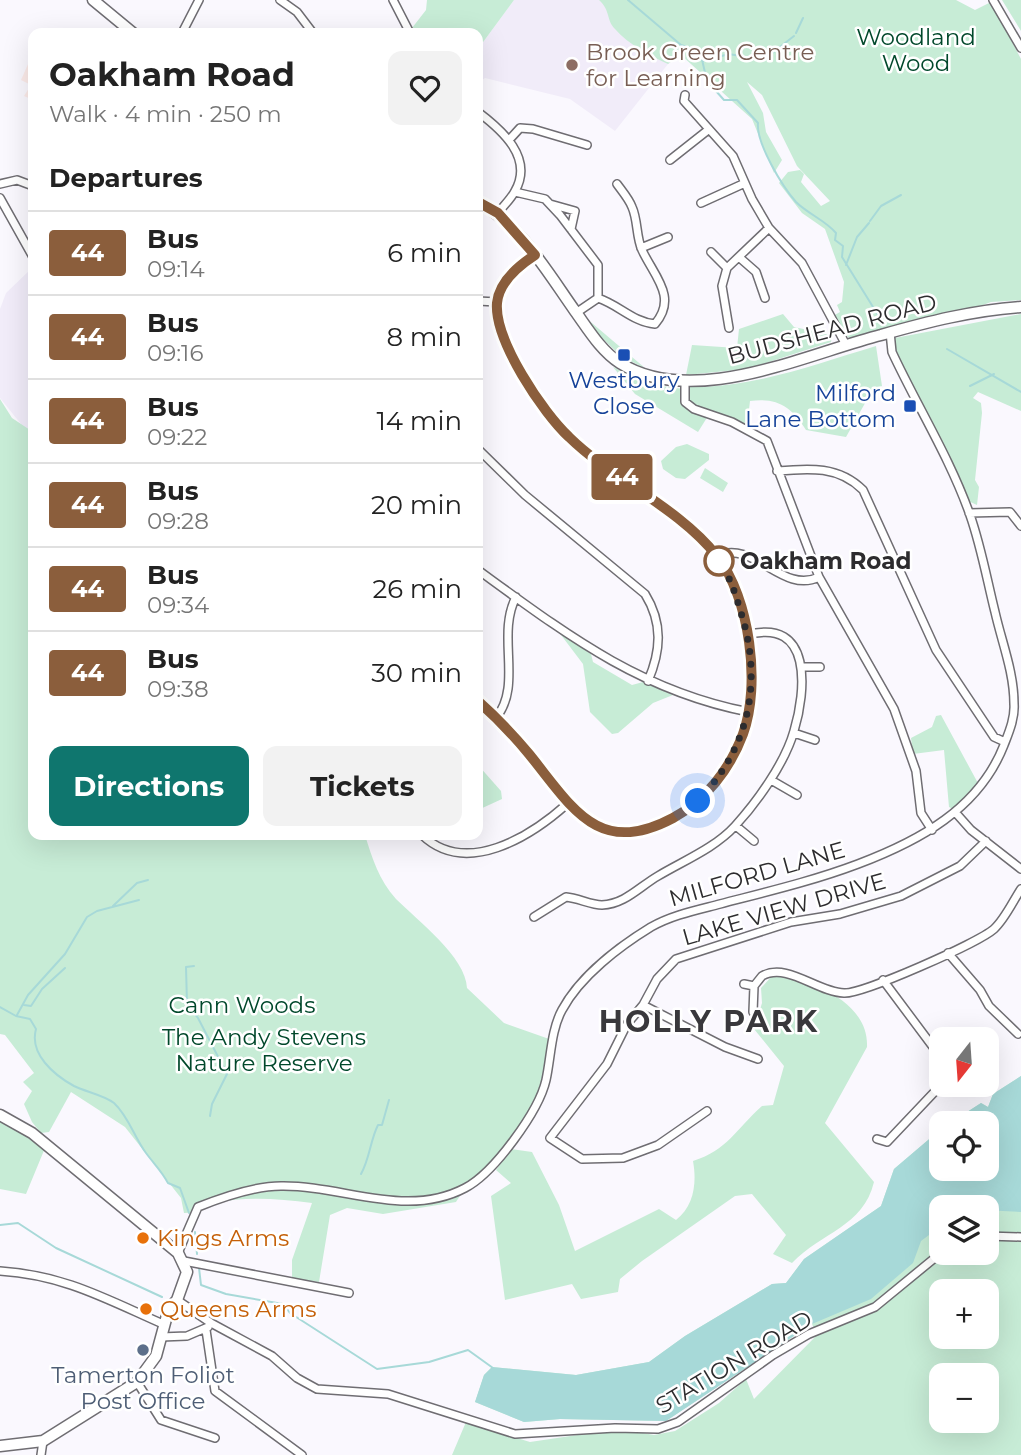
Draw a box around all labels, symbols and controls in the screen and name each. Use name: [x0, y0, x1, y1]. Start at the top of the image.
park label: Woodland Wood: [856, 23, 976, 77]
place label: Brook Green Centre for Learning: [586, 38, 814, 92]
button: heart: [388, 51, 462, 125]
text: Oakham Road: [49, 54, 295, 94]
marker: Brook Green Centre for Learning: [564, 57, 580, 73]
text: Walk · 4 min · 250 m: [49, 100, 282, 128]
text: Departures: [49, 162, 203, 194]
text: Bus: [147, 223, 199, 255]
text: 6 min: [387, 237, 462, 269]
text: 44: [71, 238, 104, 267]
text: 09:14: [147, 255, 205, 283]
street label: BUDSHEAD ROAD: [724, 288, 940, 370]
text: Bus: [147, 307, 199, 339]
text: 8 min: [386, 321, 462, 353]
text: 44: [71, 322, 104, 351]
text: 09:16: [147, 339, 203, 367]
marker: Westbury Close: [616, 347, 632, 363]
place label: Westbury Close: [568, 366, 680, 420]
place label: Milford Lane Bottom: [745, 379, 896, 433]
text: Bus: [147, 391, 199, 423]
marker: Milford Lane Bottom: [902, 398, 918, 414]
text: 14 min: [376, 405, 462, 437]
text: 44: [71, 406, 104, 435]
text: 09:22: [147, 423, 207, 451]
line badge: 44: [590, 454, 654, 500]
text: 44: [605, 462, 639, 491]
text: Bus: [147, 475, 199, 507]
text: 20 min: [371, 489, 462, 521]
text: 44: [71, 490, 104, 519]
text: 09:28: [147, 507, 209, 535]
marker: Oakham Road: [704, 546, 734, 576]
place label: Oakham Road: [740, 547, 911, 575]
text: Bus: [147, 559, 199, 591]
text: 26 min: [372, 573, 462, 605]
text: 44: [71, 574, 104, 603]
text: 09:34: [147, 591, 209, 619]
text: Bus: [147, 643, 199, 675]
text: 30 min: [371, 657, 462, 689]
text: 44: [71, 658, 104, 687]
text: 09:38: [147, 675, 209, 703]
button: Directions: [49, 746, 249, 826]
button: Tickets: [263, 746, 462, 826]
your location: [680, 783, 715, 818]
street label: MILFORD LANE: [666, 835, 848, 913]
street label: LAKE VIEW DRIVE: [679, 867, 889, 951]
park label: Cann Woods: [169, 991, 315, 1019]
district label: HOLLY PARK: [599, 1003, 819, 1040]
park label: The Andy Stevens Nature Reserve: [162, 1023, 366, 1077]
north arrow: [929, 1027, 999, 1097]
map controls: [929, 1027, 999, 1433]
button: locate: [929, 1111, 999, 1181]
button: layers: [929, 1195, 999, 1265]
place label: Kings Arms: [157, 1224, 289, 1252]
marker: Kings Arms: [135, 1230, 151, 1246]
button: +: [929, 1279, 999, 1349]
place label: Queens Arms: [160, 1295, 317, 1323]
marker: Queens Arms: [138, 1301, 154, 1317]
street label: STATION ROAD: [651, 1304, 817, 1420]
marker: Tamerton Foliot Post Office: [135, 1342, 151, 1358]
place label: Tamerton Foliot Post Office: [51, 1361, 235, 1415]
button: −: [929, 1363, 999, 1433]

